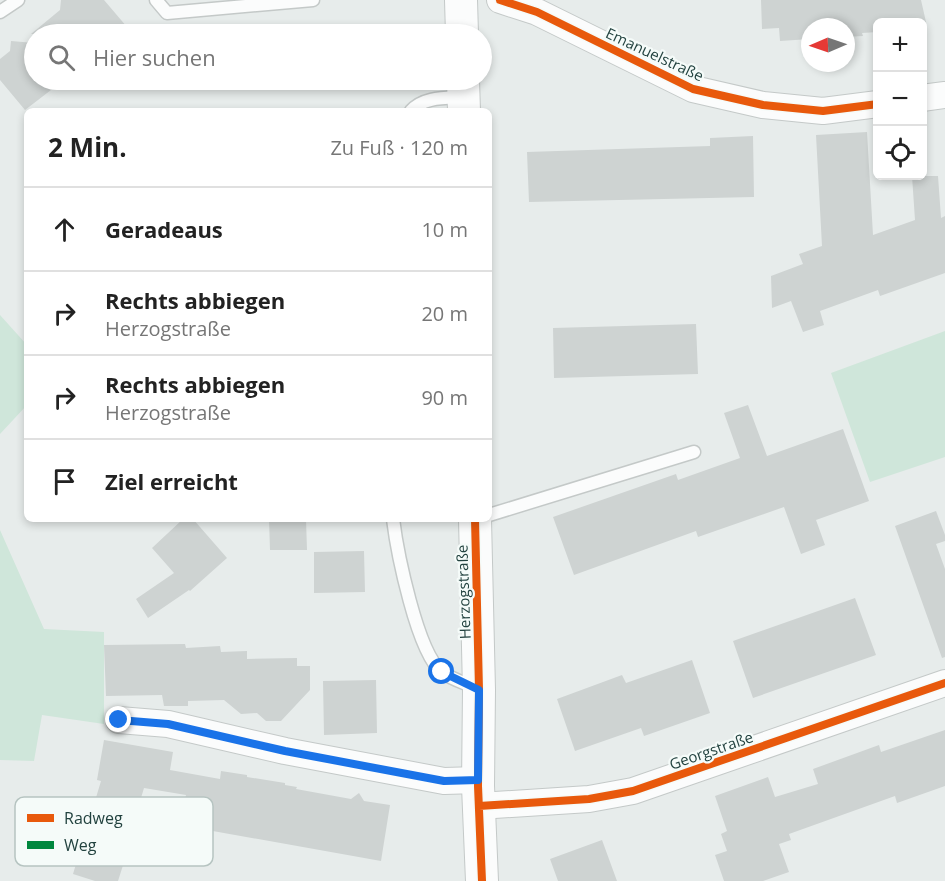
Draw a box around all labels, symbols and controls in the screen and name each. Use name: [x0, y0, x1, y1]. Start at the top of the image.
north arrow: [801, 18, 855, 72]
map controls: [873, 18, 927, 180]
button: +: [873, 18, 927, 72]
street label: Emanuelstraße: [603, 23, 707, 85]
search box: [24, 24, 492, 90]
icon: search: [45, 41, 78, 74]
text: Hier suchen: [93, 42, 216, 72]
button: −: [873, 72, 927, 126]
button: locate: [873, 126, 927, 180]
text: 2 Min.: [48, 129, 127, 165]
text: Zu Fuß · 120 m: [330, 134, 468, 161]
icon: ahead: [48, 213, 81, 246]
text: Geradeaus: [105, 214, 223, 244]
text: 10 m: [421, 216, 468, 243]
text: Rechts abbiegen: [105, 285, 285, 315]
icon: right: [48, 297, 81, 330]
text: 20 m: [421, 300, 468, 327]
text: Herzogstraße: [105, 315, 231, 342]
text: Rechts abbiegen: [105, 369, 285, 399]
icon: right: [48, 381, 81, 414]
text: 90 m: [421, 384, 468, 411]
text: Herzogstraße: [105, 399, 231, 426]
icon: arrive: [48, 465, 81, 498]
text: Ziel erreicht: [105, 466, 238, 496]
street label: Herzogstraße: [451, 544, 475, 640]
route start: [428, 658, 454, 684]
route end: [105, 706, 131, 732]
street label: Georgstraße: [666, 726, 756, 774]
legend: [15, 797, 213, 866]
text: Radweg: [64, 807, 123, 829]
text: Weg: [64, 834, 97, 856]

